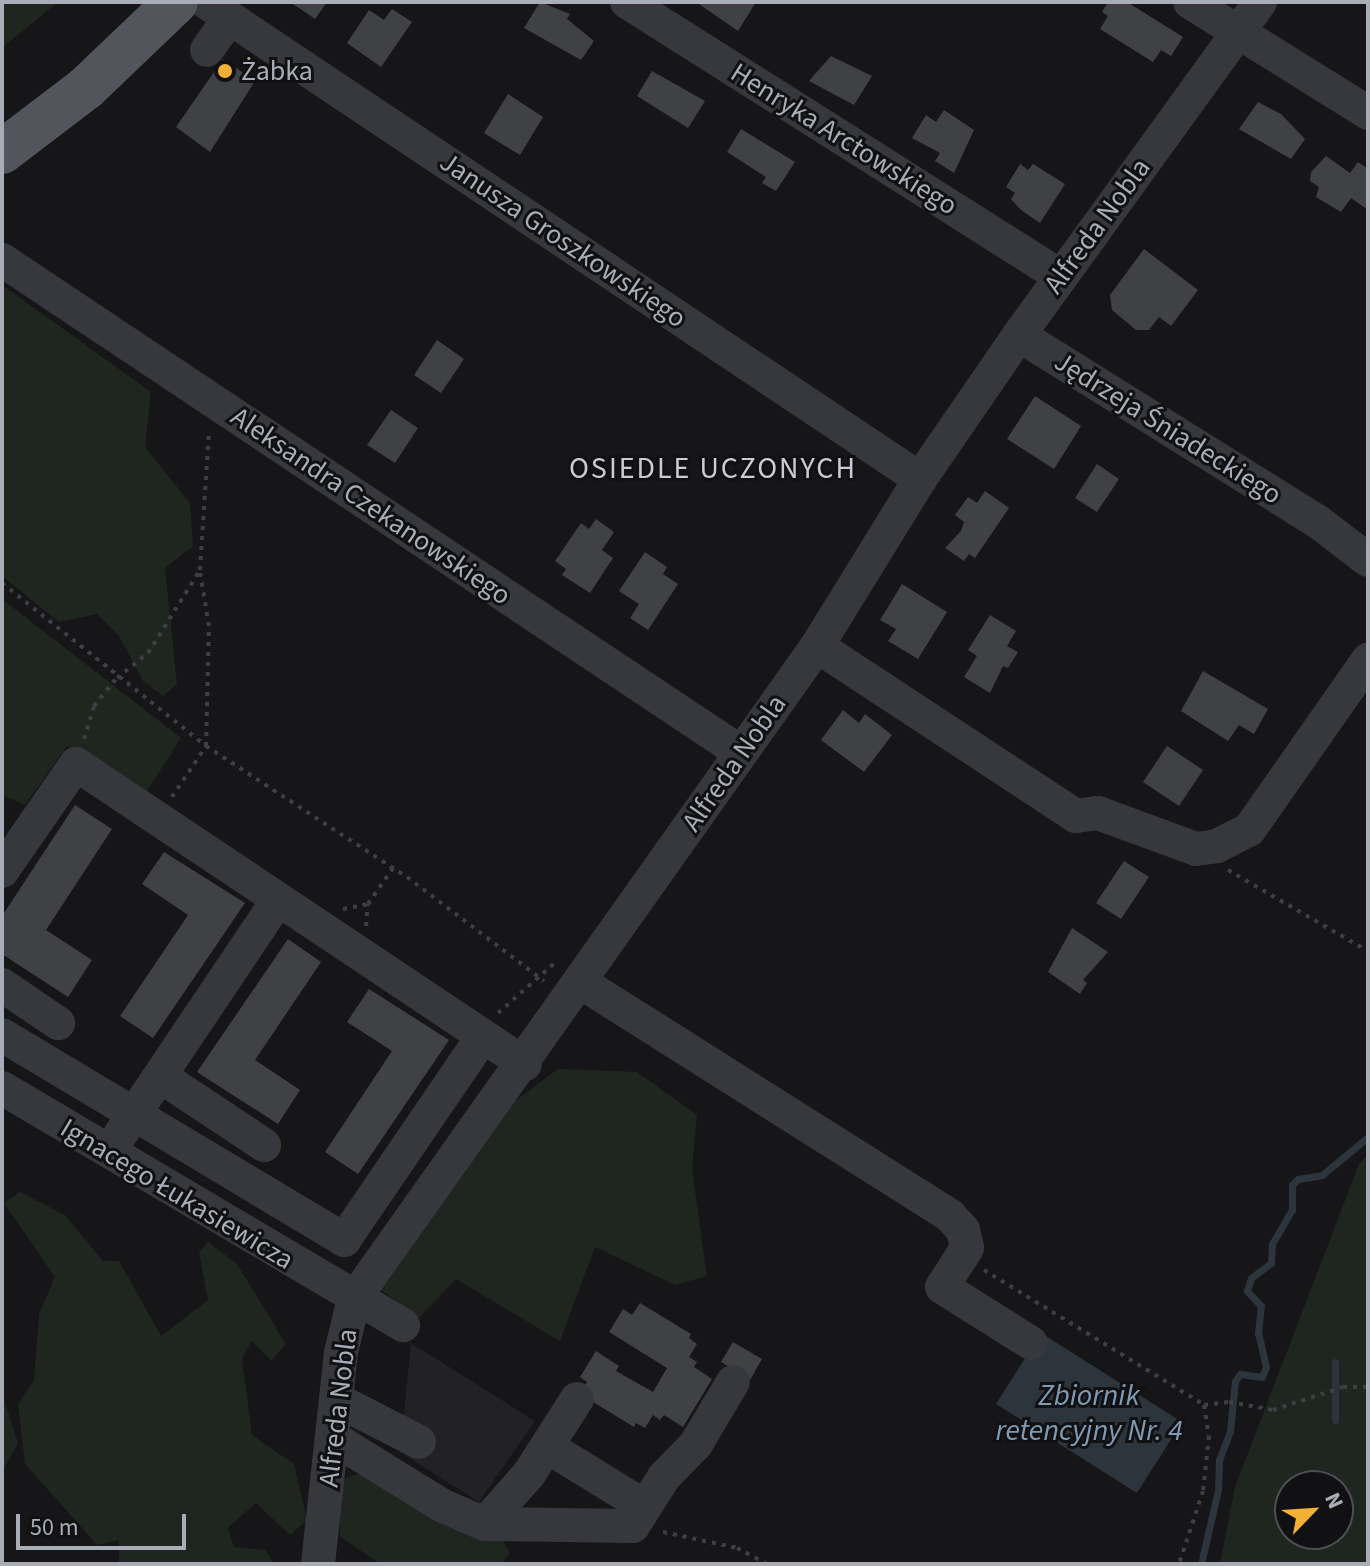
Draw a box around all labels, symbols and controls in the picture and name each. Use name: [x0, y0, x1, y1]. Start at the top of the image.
place label: Żabka: [241, 54, 313, 88]
street label: Henryka Arctowskiego: [725, 56, 963, 222]
marker: Żabka: [216, 62, 234, 80]
street label: Janusza Groszkowskiego: [433, 145, 693, 335]
street label: Alfreda Nobla: [1037, 152, 1157, 300]
street label: Jędrzeja Śniadeckiego: [1048, 345, 1288, 511]
street label: Aleksandra Czekanowskiego: [225, 400, 517, 612]
district label: OSIEDLE UCZONYCH: [569, 451, 857, 487]
street label: Alfreda Nobla: [675, 688, 793, 838]
street label: Ignacego Łukasiewicza: [54, 1111, 300, 1277]
street label: Alfreda Nobla: [312, 1327, 364, 1489]
water label: Zbiornik retencyjny Nr. 4: [996, 1378, 1182, 1448]
north arrow: [1274, 1470, 1354, 1550]
text: N: [1316, 1487, 1352, 1514]
scale bar: [20, 1498, 190, 1548]
text: 50 m: [30, 1510, 79, 1545]

